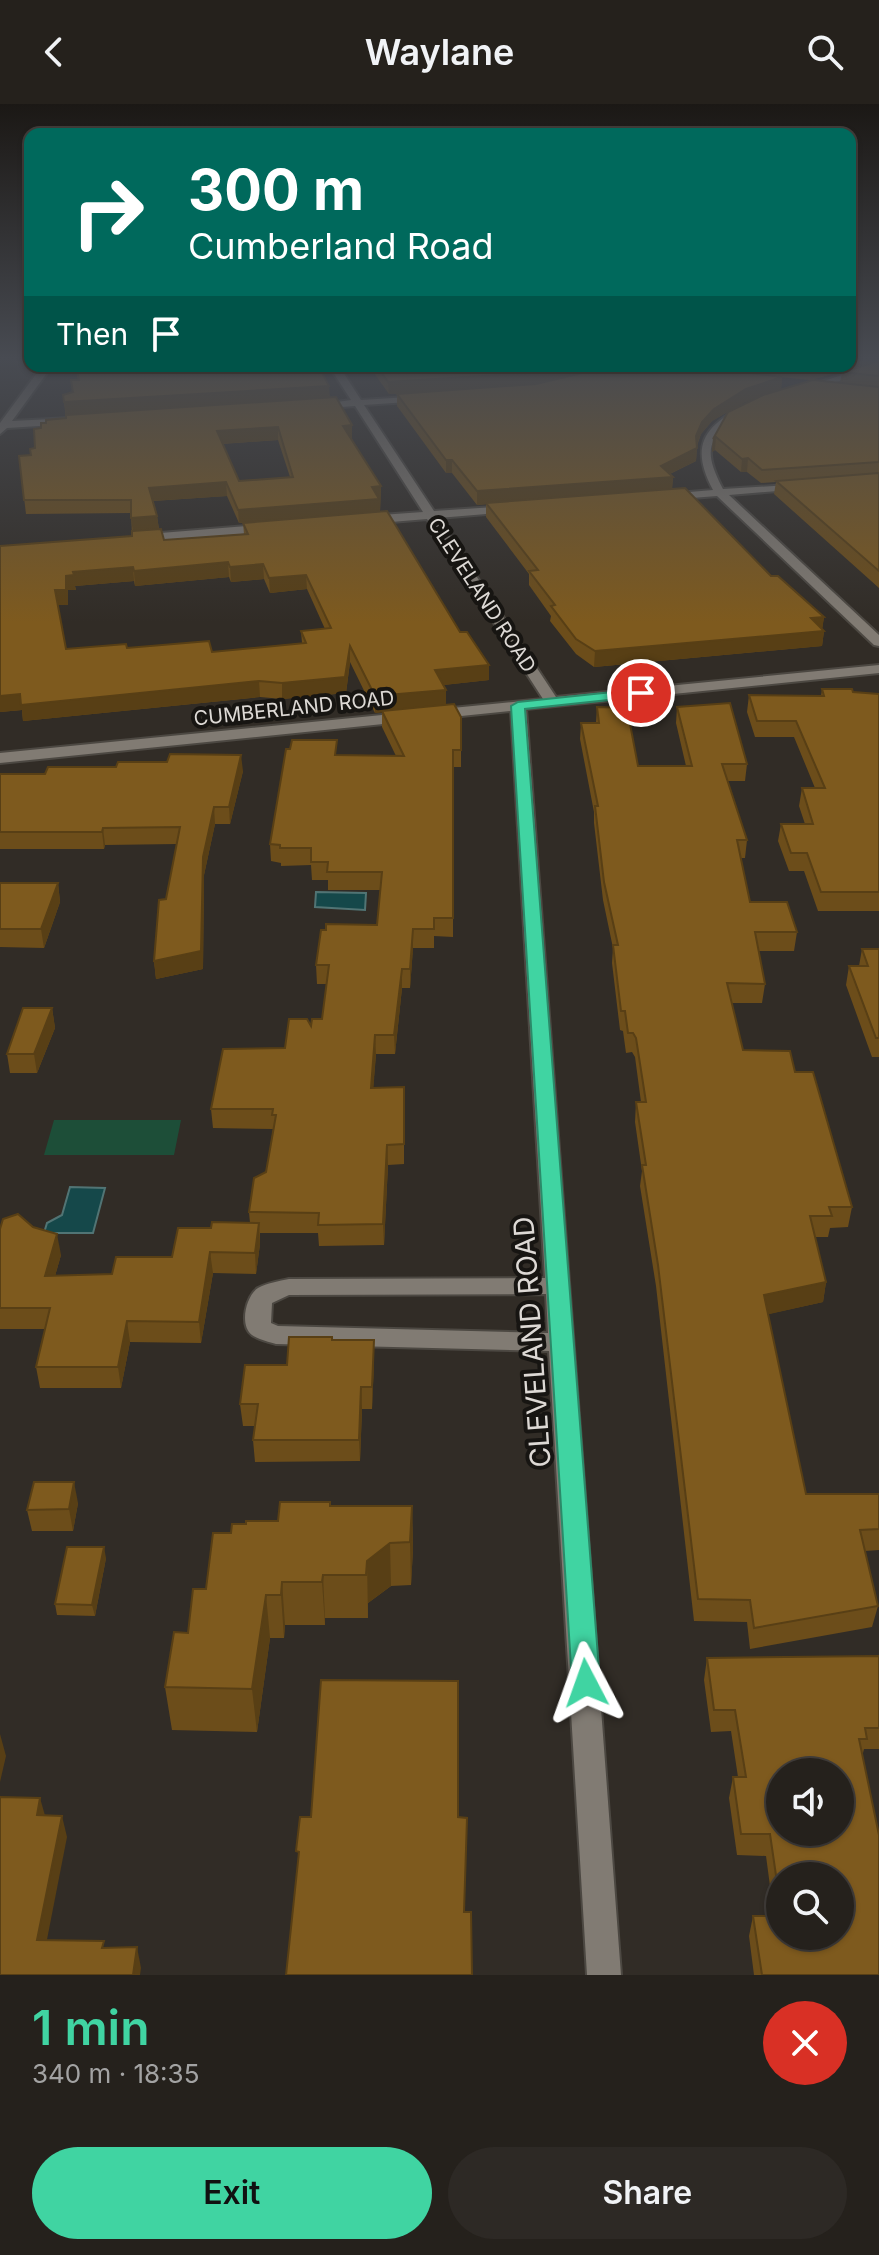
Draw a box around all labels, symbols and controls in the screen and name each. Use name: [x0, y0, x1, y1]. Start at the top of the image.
icon: back: [32, 30, 76, 74]
text: Waylane: [365, 30, 514, 74]
icon: search: [803, 30, 847, 74]
text: 300 m: [188, 156, 364, 224]
icon: right: [56, 160, 160, 264]
text: Cumberland Road: [188, 224, 493, 268]
icon: arrive: [144, 312, 188, 356]
text: Then: [56, 316, 128, 352]
street label: CLEVELAND ROAD: [423, 513, 541, 677]
pin: [607, 659, 675, 727]
icon: arrive: [619, 671, 663, 715]
street label: CUMBERLAND ROAD: [193, 686, 395, 730]
street label: CLEVELAND ROAD: [506, 1215, 558, 1469]
position arrow: [544, 1641, 628, 1725]
map controls: [766, 1758, 854, 1950]
button: sound: [766, 1758, 854, 1846]
button: search: [766, 1862, 854, 1950]
text: 1 min: [32, 1998, 150, 2057]
button: close: [763, 2001, 847, 2085]
text: 340 m · 18:35: [32, 2058, 199, 2089]
button: Exit: [32, 2147, 432, 2239]
button: Share: [448, 2147, 847, 2239]

